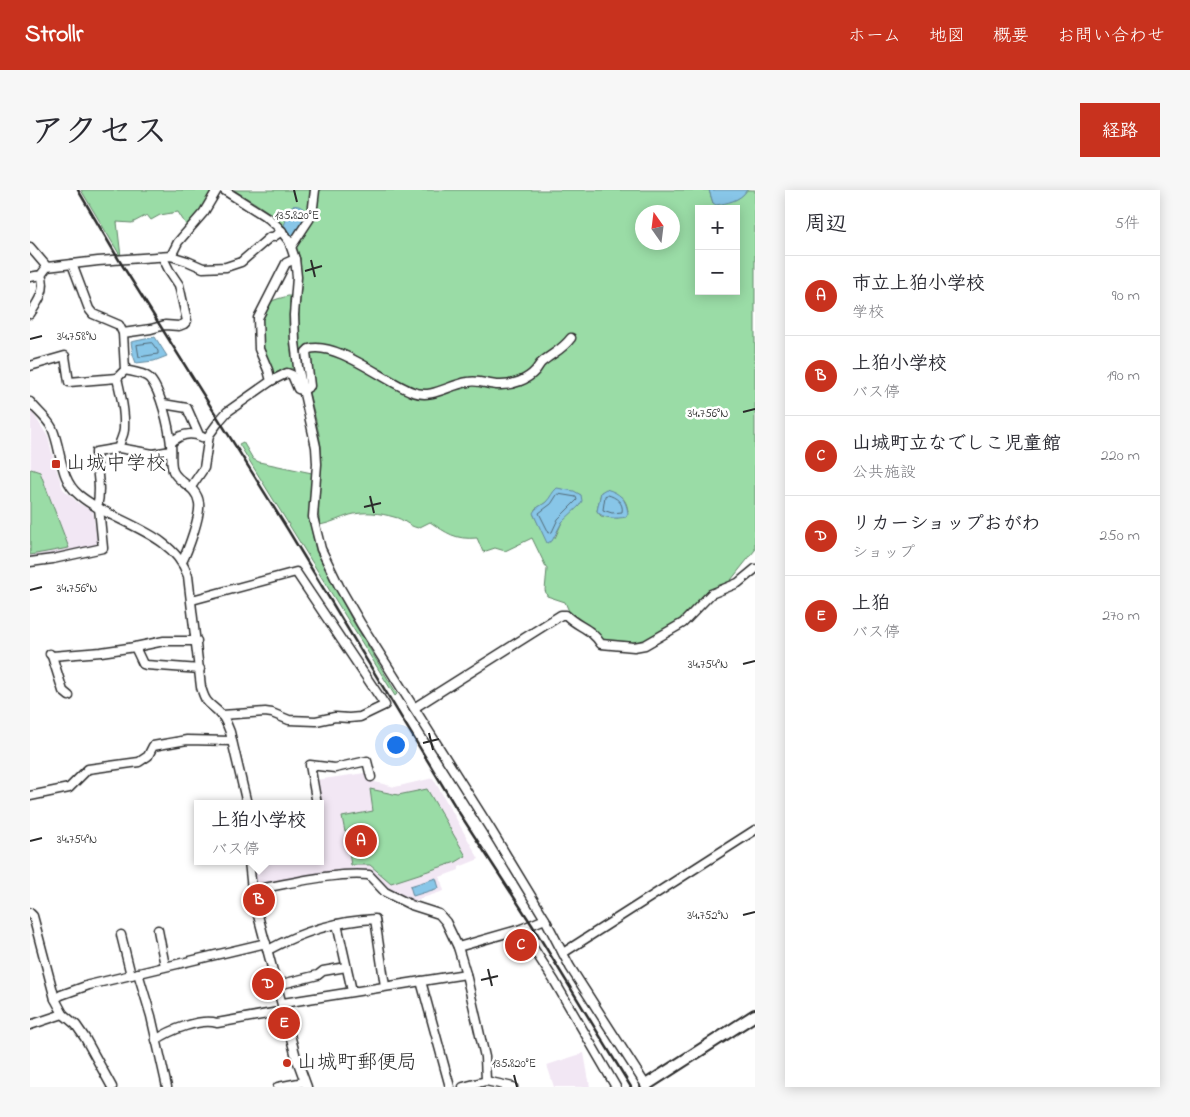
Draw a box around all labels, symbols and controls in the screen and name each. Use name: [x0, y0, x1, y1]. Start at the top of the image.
text: Strollr: [25, 18, 83, 53]
text: ホーム: [848, 24, 901, 50]
text: 地図: [929, 24, 965, 50]
text: 概要: [993, 24, 1029, 50]
text: お問い合わせ: [1057, 24, 1165, 50]
button: 経路: [1080, 103, 1160, 157]
text: アクセス: [30, 108, 168, 159]
north arrow: [635, 205, 680, 250]
map controls: [695, 205, 740, 295]
button: +: [695, 205, 740, 250]
text: 135.820°E: [275, 207, 319, 225]
text: 周辺: [805, 210, 847, 240]
text: 5件: [1115, 212, 1140, 236]
button: −: [695, 250, 740, 295]
text: 市立上狛小学校: [852, 271, 985, 298]
text: A: [816, 284, 826, 308]
text: 90 m: [1112, 284, 1140, 308]
text: 学校: [852, 301, 884, 325]
text: 34.758°N: [57, 328, 97, 346]
text: 上狛小学校: [852, 351, 947, 378]
text: B: [816, 364, 826, 388]
text: 190 m: [1107, 364, 1140, 388]
text: バス停: [852, 381, 900, 405]
text: 34.756°N: [688, 405, 728, 423]
text: 山城町立なでしこ児童館: [852, 431, 1061, 458]
text: C: [817, 444, 825, 468]
text: 220 m: [1101, 444, 1140, 468]
place label: 山城中学校: [66, 450, 166, 479]
marker: 山城中学校: [50, 458, 62, 470]
text: 公共施設: [852, 461, 916, 485]
text: リカーショップおがわ: [852, 511, 1041, 538]
text: D: [815, 524, 827, 548]
text: 250 m: [1100, 524, 1140, 548]
text: ショップ: [852, 541, 915, 565]
text: 34.756°N: [57, 580, 97, 598]
text: 上狛: [852, 591, 890, 618]
text: E: [816, 604, 826, 628]
text: 270 m: [1102, 604, 1140, 628]
text: バス停: [852, 621, 900, 645]
text: 34.754°N: [688, 656, 728, 674]
your location: [383, 732, 409, 758]
popup: [194, 800, 324, 865]
text: 上狛小学校: [211, 808, 307, 835]
pin: A: [345, 822, 377, 860]
text: 34.754°N: [57, 831, 97, 849]
text: バス停: [211, 838, 260, 862]
pin: B: [243, 881, 275, 919]
text: 34.752°N: [687, 907, 729, 925]
pin: C: [505, 926, 537, 964]
pin: D: [252, 965, 284, 1003]
pin: E: [268, 1004, 300, 1042]
place label: 山城町郵便局: [297, 1049, 417, 1078]
text: 135.820°E: [492, 1055, 536, 1073]
marker: 山城町郵便局: [281, 1057, 293, 1069]

